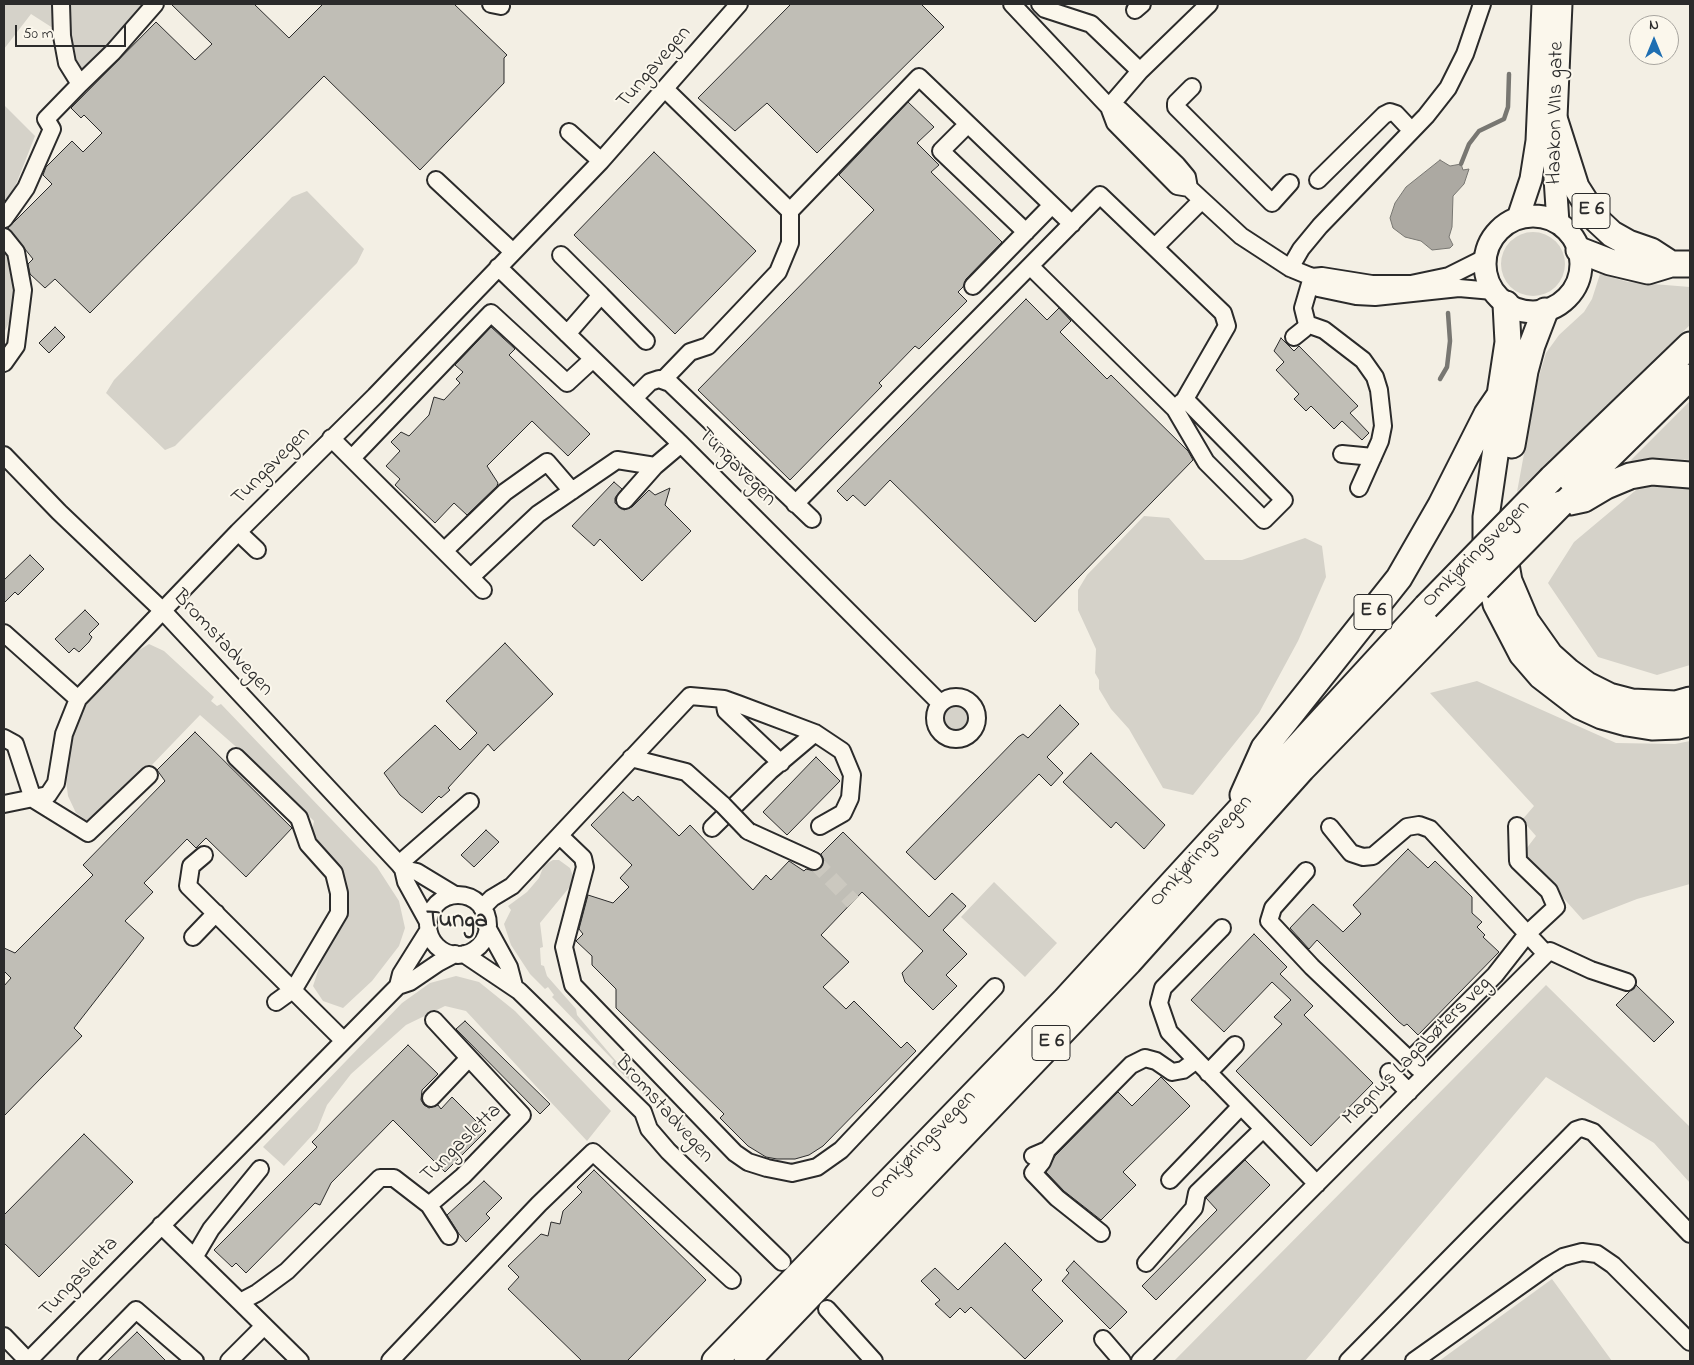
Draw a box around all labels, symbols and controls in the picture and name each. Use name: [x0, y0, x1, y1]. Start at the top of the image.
scale bar: [18, 15, 129, 47]
north arrow: [1629, 15, 1679, 65]
text: N: [1649, 15, 1659, 36]
street label: Tungavegen: [612, 22, 698, 114]
text: 50 m: [23, 23, 53, 45]
street label: Haakon VIIs gate: [1543, 41, 1571, 185]
road number: E 6: [1572, 194, 1610, 228]
street label: Tungavegen: [227, 422, 317, 512]
street label: Tungavegen: [691, 423, 781, 513]
street label: Omkjøringsvegen: [1418, 496, 1536, 614]
street label: Bromstadvegen: [166, 586, 278, 702]
road number: E 6: [1354, 594, 1392, 630]
street label: Omkjøringsvegen: [1145, 791, 1259, 913]
district label: Tunga: [426, 908, 488, 936]
street label: Magnus Lagabøters veg: [1338, 972, 1498, 1132]
road number: E 6: [1032, 1026, 1070, 1060]
street label: Bromstadvegen: [608, 1051, 718, 1169]
street label: Omkjøringsvegen: [865, 1086, 983, 1206]
street label: Tungasletta: [416, 1099, 508, 1189]
street label: Tungasletta: [35, 1232, 125, 1324]

